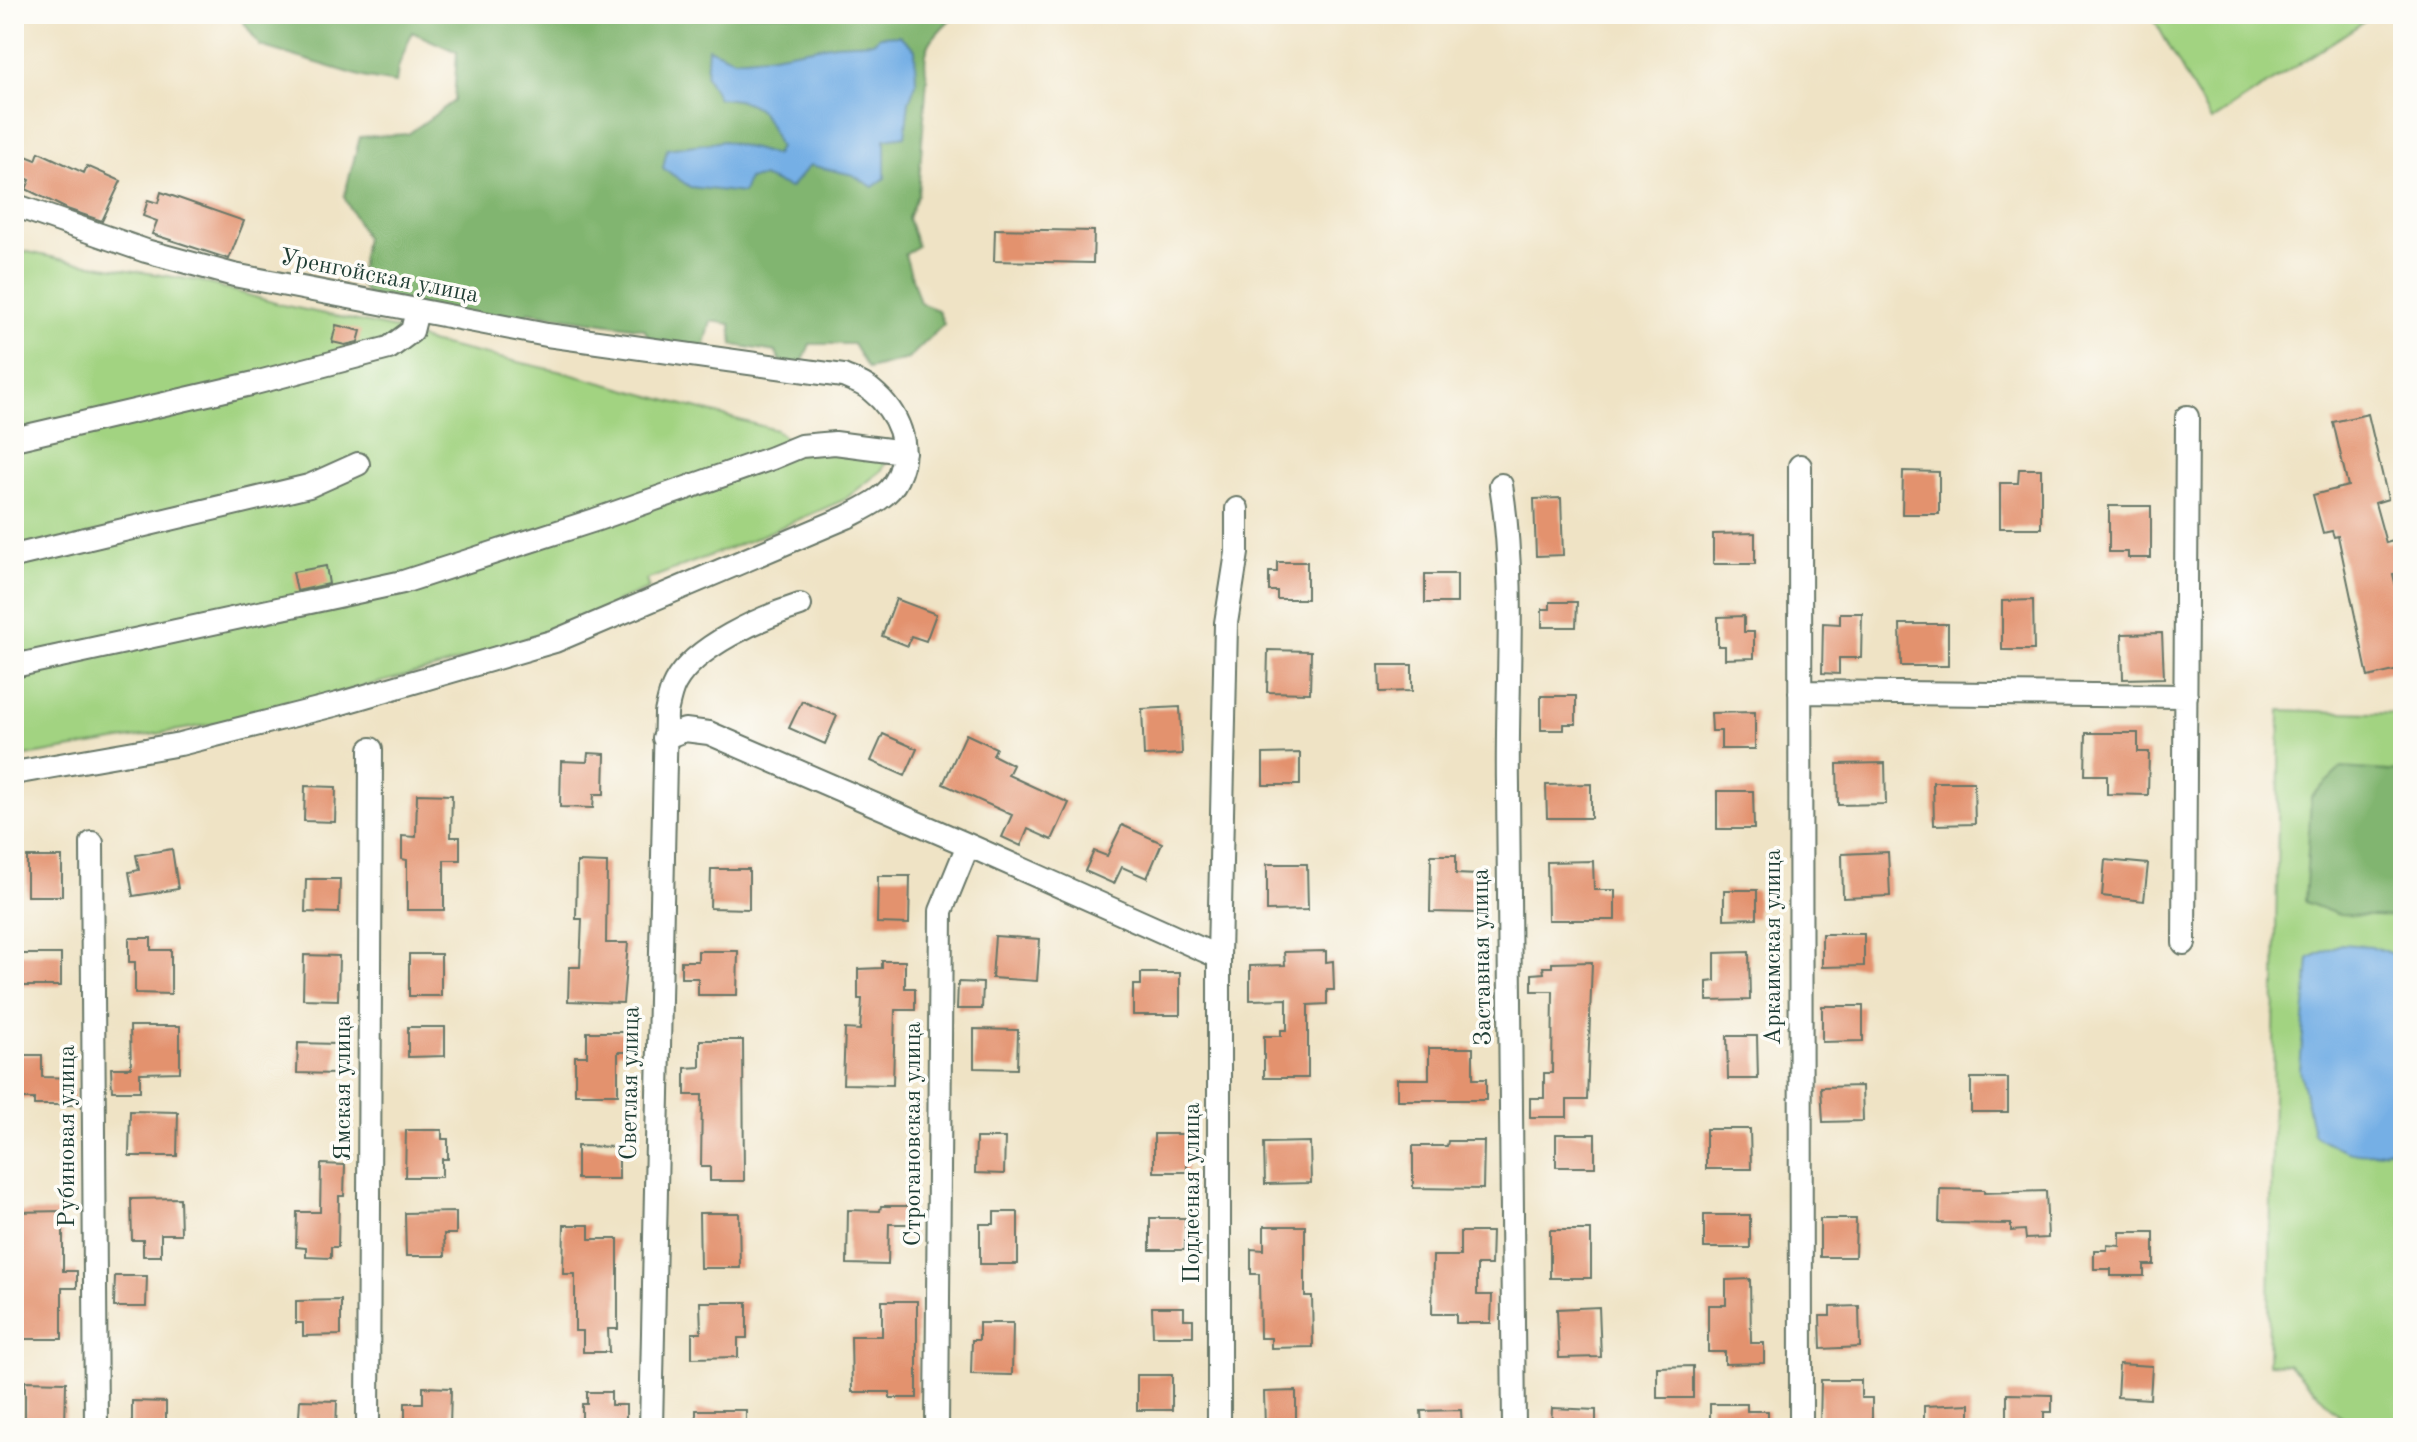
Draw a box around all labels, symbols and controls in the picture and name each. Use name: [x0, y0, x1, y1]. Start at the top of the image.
street label: Уренгойская улица: [278, 246, 481, 308]
street label: Аркаимская улица: [1762, 849, 1786, 1045]
street label: Заставная улица: [1469, 868, 1497, 1046]
street label: Светлая улица: [618, 1006, 644, 1160]
street label: Ямская улица: [332, 1014, 356, 1161]
street label: Строгановская улица: [902, 1021, 926, 1246]
street label: Рубиновая улица: [56, 1044, 80, 1227]
street label: Подлесная улица: [1181, 1102, 1205, 1284]

